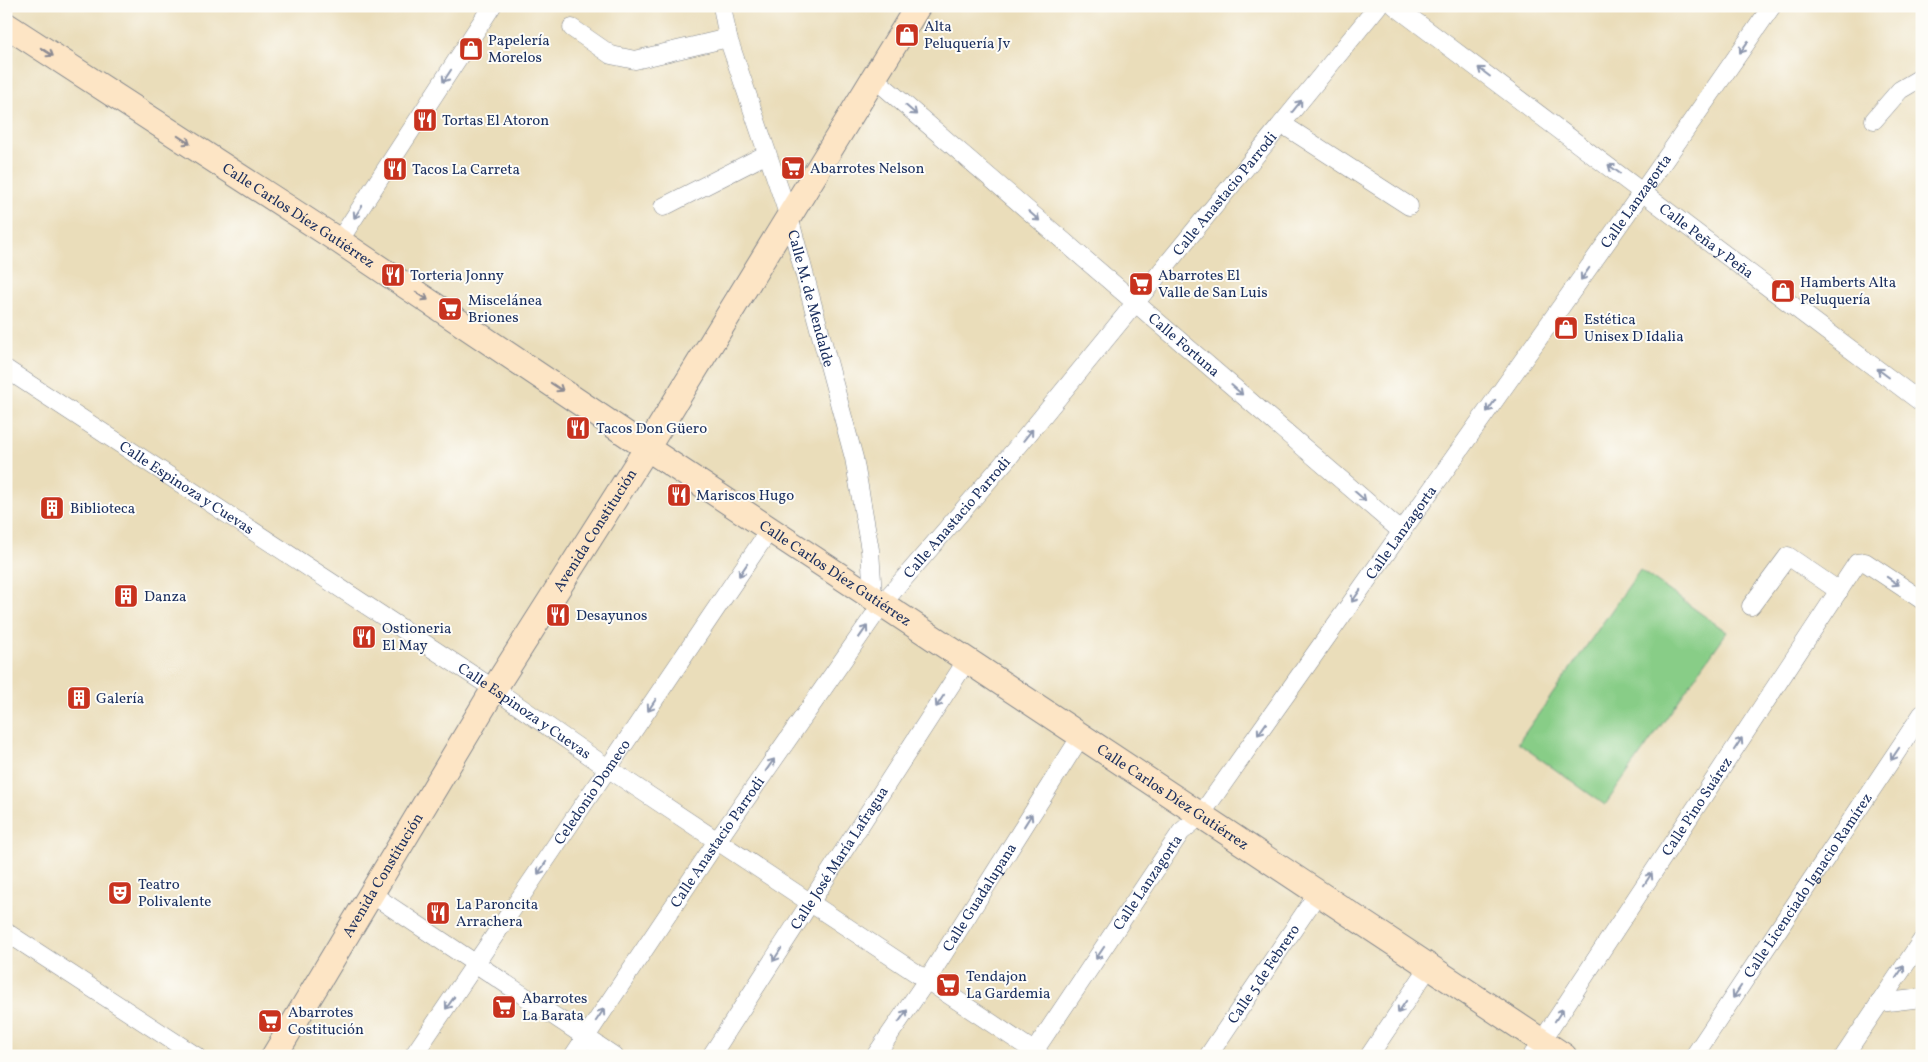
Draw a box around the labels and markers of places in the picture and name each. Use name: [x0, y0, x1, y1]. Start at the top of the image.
place label: Alta Peluquería Jv: [924, 17, 1010, 55]
shop icon: Alta Peluquería Jv: [894, 22, 920, 48]
place label: Papelería Morelos: [488, 31, 550, 69]
shop icon: Papelería Morelos: [458, 36, 484, 62]
restaurant icon: Tortas El Atoron: [412, 107, 438, 133]
place label: Tortas El Atoron: [442, 111, 549, 132]
supermarket icon: Abarrotes Nelson: [780, 155, 806, 181]
restaurant icon: Tacos La Carreta: [382, 156, 408, 182]
place label: Abarrotes Nelson: [810, 159, 925, 180]
place label: Tacos La Carreta: [412, 160, 520, 181]
restaurant icon: Torteria Jonny: [380, 262, 406, 288]
place label: Torteria Jonny: [410, 266, 504, 287]
place label: Abarrotes El Valle de San Luis: [1158, 266, 1268, 304]
supermarket icon: Abarrotes El Valle de San Luis: [1128, 271, 1154, 297]
place label: Hamberts Alta Peluquería: [1800, 273, 1896, 311]
shop icon: Hamberts Alta Peluquería: [1770, 278, 1796, 304]
place label: Miscelánea Briones: [468, 291, 542, 329]
supermarket icon: Miscelánea Briones: [437, 296, 463, 322]
place label: Estética Unisex D Idalia: [1584, 310, 1684, 348]
shop icon: Estética Unisex D Idalia: [1553, 315, 1579, 341]
restaurant icon: Tacos Don Güero: [565, 415, 591, 441]
place label: Tacos Don Güero: [596, 419, 707, 440]
restaurant icon: Mariscos Hugo: [666, 482, 692, 508]
place label: Mariscos Hugo: [696, 486, 794, 507]
building icon: Biblioteca: [39, 495, 65, 521]
place label: Biblioteca: [70, 499, 135, 520]
building icon: Danza: [113, 583, 139, 609]
place label: Danza: [144, 587, 186, 608]
restaurant icon: Desayunos: [545, 602, 571, 628]
place label: Desayunos: [576, 606, 647, 627]
place label: Ostioneria El May: [382, 619, 451, 657]
restaurant icon: Ostioneria El May: [351, 624, 377, 650]
building icon: Galería: [66, 685, 92, 711]
place label: Galería: [96, 689, 144, 710]
place label: Teatro Polivalente: [138, 875, 211, 913]
theatre icon: Teatro Polivalente: [107, 880, 133, 906]
place label: La Paroncita Arrachera: [456, 895, 538, 933]
restaurant icon: La Paroncita Arrachera: [425, 900, 451, 926]
place label: Tendajon La Gardemia: [966, 967, 1050, 1005]
supermarket icon: Tendajon La Gardemia: [935, 972, 961, 998]
place label: Abarrotes La Barata: [522, 989, 587, 1027]
supermarket icon: Abarrotes La Barata: [491, 994, 517, 1020]
place label: Abarrotes Costitución: [288, 1003, 364, 1041]
supermarket icon: Abarrotes Costitución: [257, 1008, 283, 1034]

